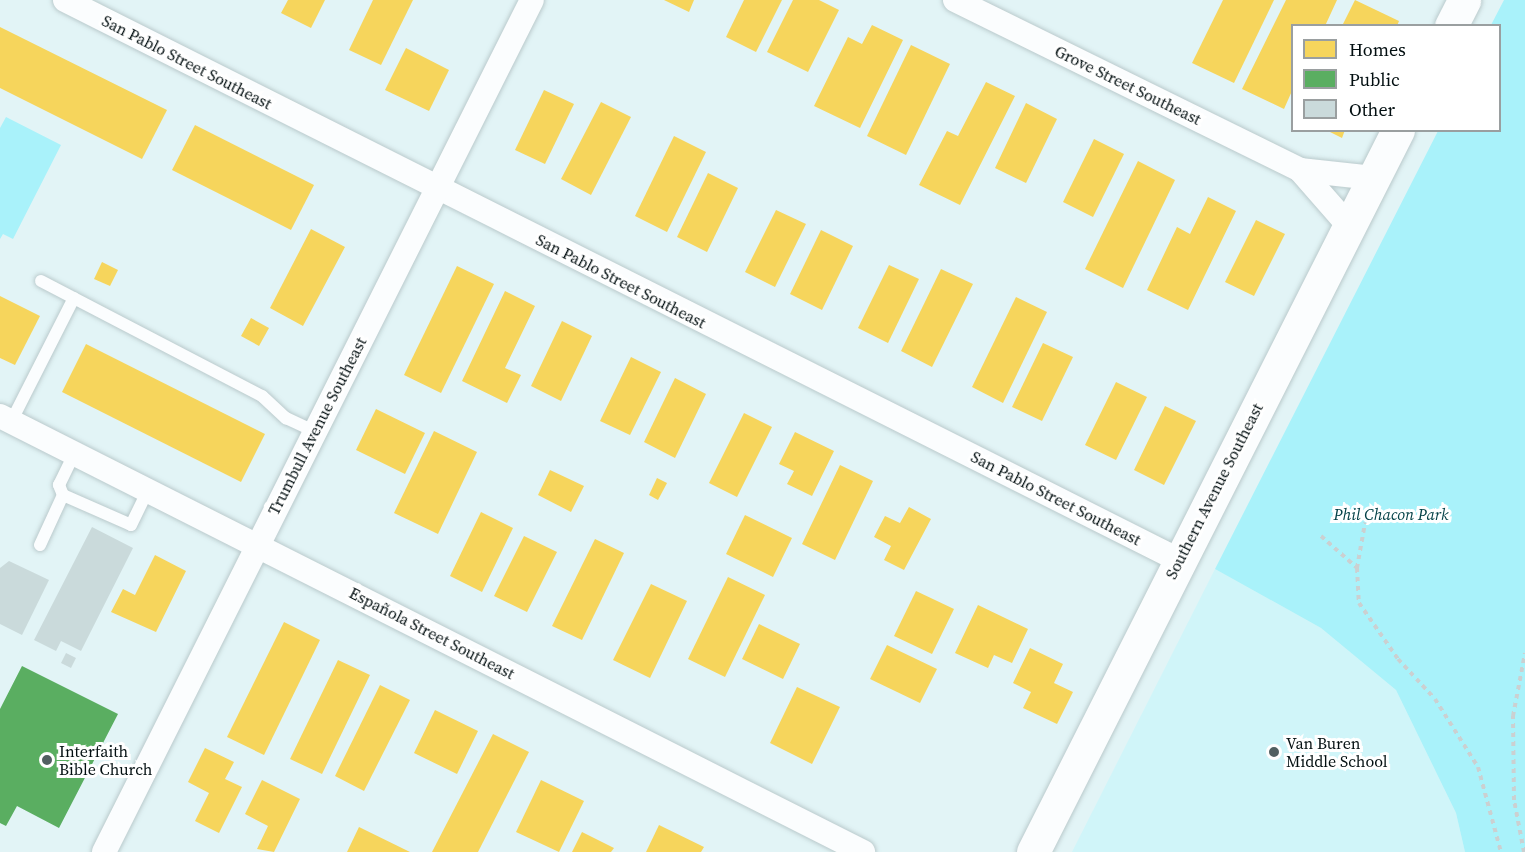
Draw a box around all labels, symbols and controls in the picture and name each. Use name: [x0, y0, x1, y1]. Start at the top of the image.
street label: San Pablo Street Southeast: [99, 11, 275, 113]
legend: [1291, 24, 1501, 132]
text: Homes: [1349, 37, 1406, 62]
street label: Grove Street Southeast: [1052, 41, 1204, 129]
text: Public: [1349, 67, 1400, 92]
text: Other: [1349, 97, 1395, 122]
street label: San Pablo Street Southeast: [533, 230, 709, 332]
street label: Trumbull Avenue Southeast: [264, 334, 370, 518]
street label: Southern Avenue Southeast: [1161, 400, 1267, 582]
street label: San Pablo Street Southeast: [968, 447, 1144, 549]
park label: Phil Chacon Park: [1334, 504, 1448, 524]
street label: Española Street Southeast: [346, 583, 518, 683]
place label: Van Buren Middle School: [1286, 733, 1388, 771]
place label: Interfaith Bible Church: [59, 741, 152, 779]
marker: Van Buren Middle School: [1267, 745, 1281, 759]
marker: Interfaith Bible Church: [40, 753, 54, 767]

